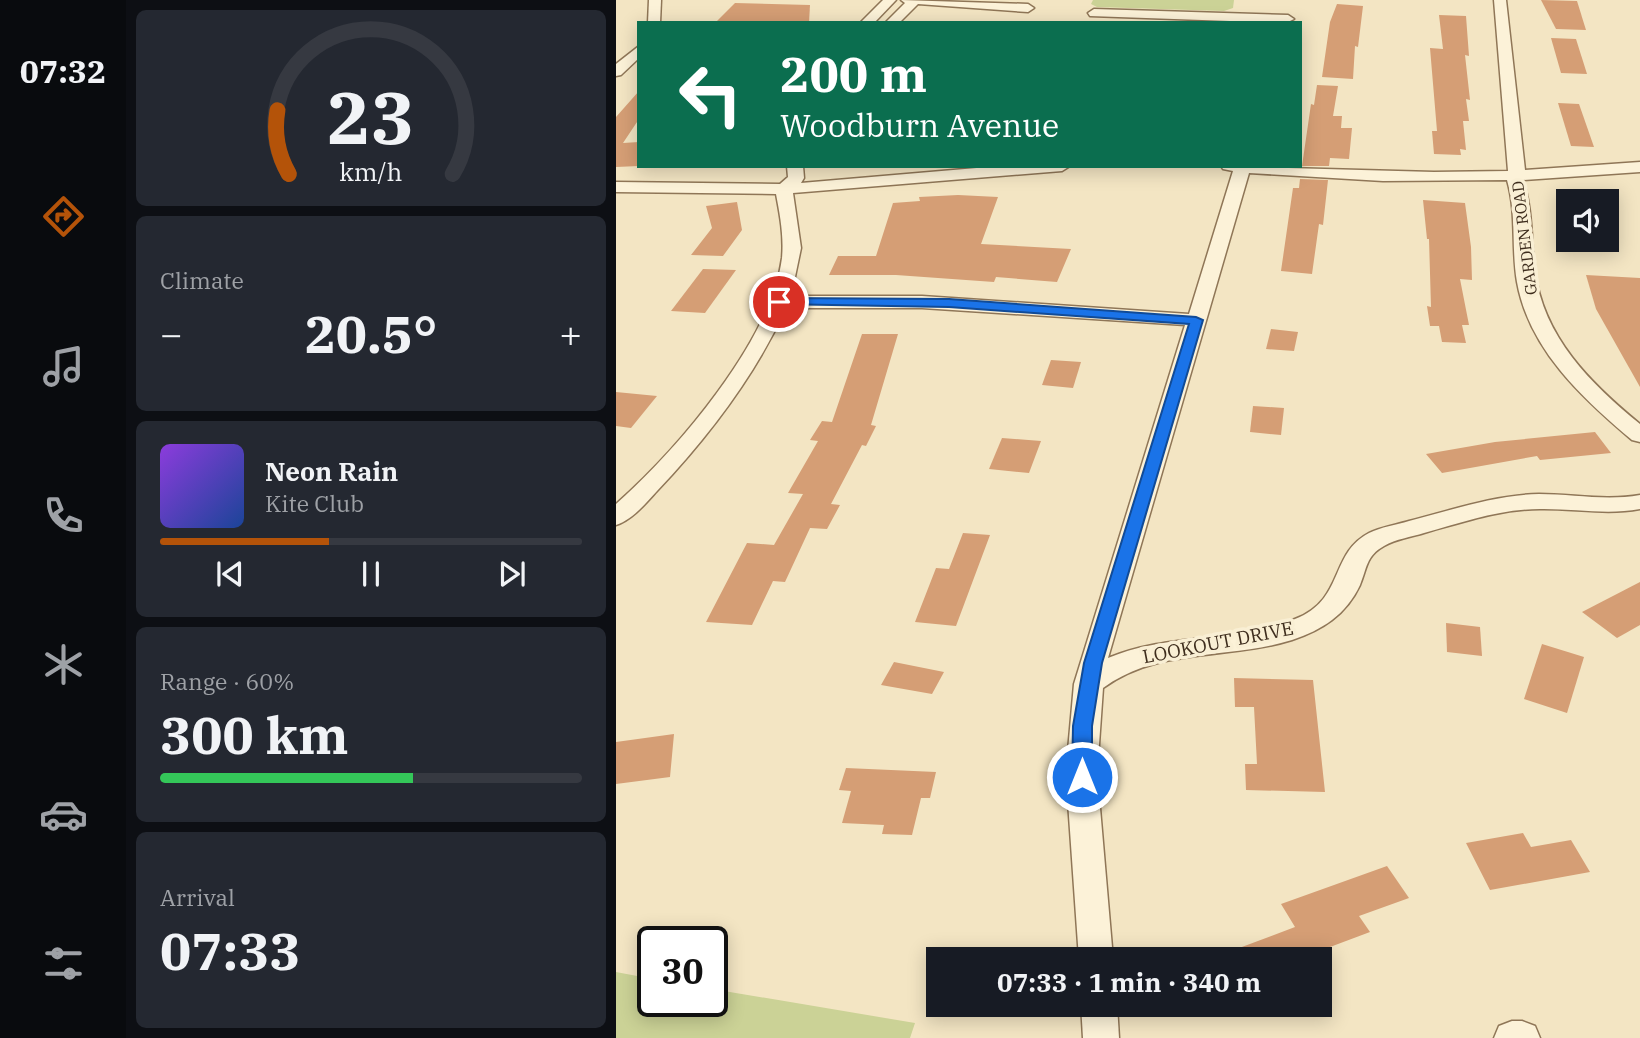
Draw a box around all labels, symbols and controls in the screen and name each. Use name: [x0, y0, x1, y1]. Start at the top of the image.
text: 200 m: [780, 42, 927, 105]
icon: left: [665, 49, 756, 140]
text: 07:32: [20, 50, 106, 92]
text: 23: [327, 69, 415, 164]
text: Woodburn Avenue: [780, 104, 1059, 146]
text: km/h: [339, 155, 403, 188]
street label: GARDEN ROAD: [1507, 180, 1541, 296]
map controls: [1556, 189, 1619, 252]
button: sound: [1556, 189, 1619, 252]
icon: directions: [39, 192, 88, 241]
text: Climate: [160, 265, 244, 295]
pin: [749, 272, 809, 332]
icon: arrive: [760, 283, 798, 321]
text: 20.5°: [305, 300, 437, 367]
text: −: [160, 309, 183, 358]
text: +: [559, 309, 582, 358]
icon: music: [39, 342, 88, 391]
text: Neon Rain: [265, 454, 398, 488]
text: Kite Club: [265, 488, 364, 518]
icon: phone: [39, 491, 88, 540]
icon: previous: [211, 555, 249, 593]
icon: pause: [352, 555, 390, 593]
icon: next: [493, 555, 531, 593]
street label: LOOKOUT DRIVE: [1140, 616, 1296, 668]
icon: climate: [39, 640, 88, 689]
text: Range · 60%: [160, 666, 294, 696]
text: 300 km: [160, 701, 349, 768]
position arrow: [1045, 740, 1119, 814]
icon: car: [39, 790, 88, 839]
text: Arrival: [160, 882, 235, 912]
text: 07:33: [160, 917, 301, 984]
speed limit sign: 30: [637, 926, 728, 1017]
icon: filters: [39, 939, 88, 988]
text: 07:33 · 1 min · 340 m: [997, 965, 1261, 999]

